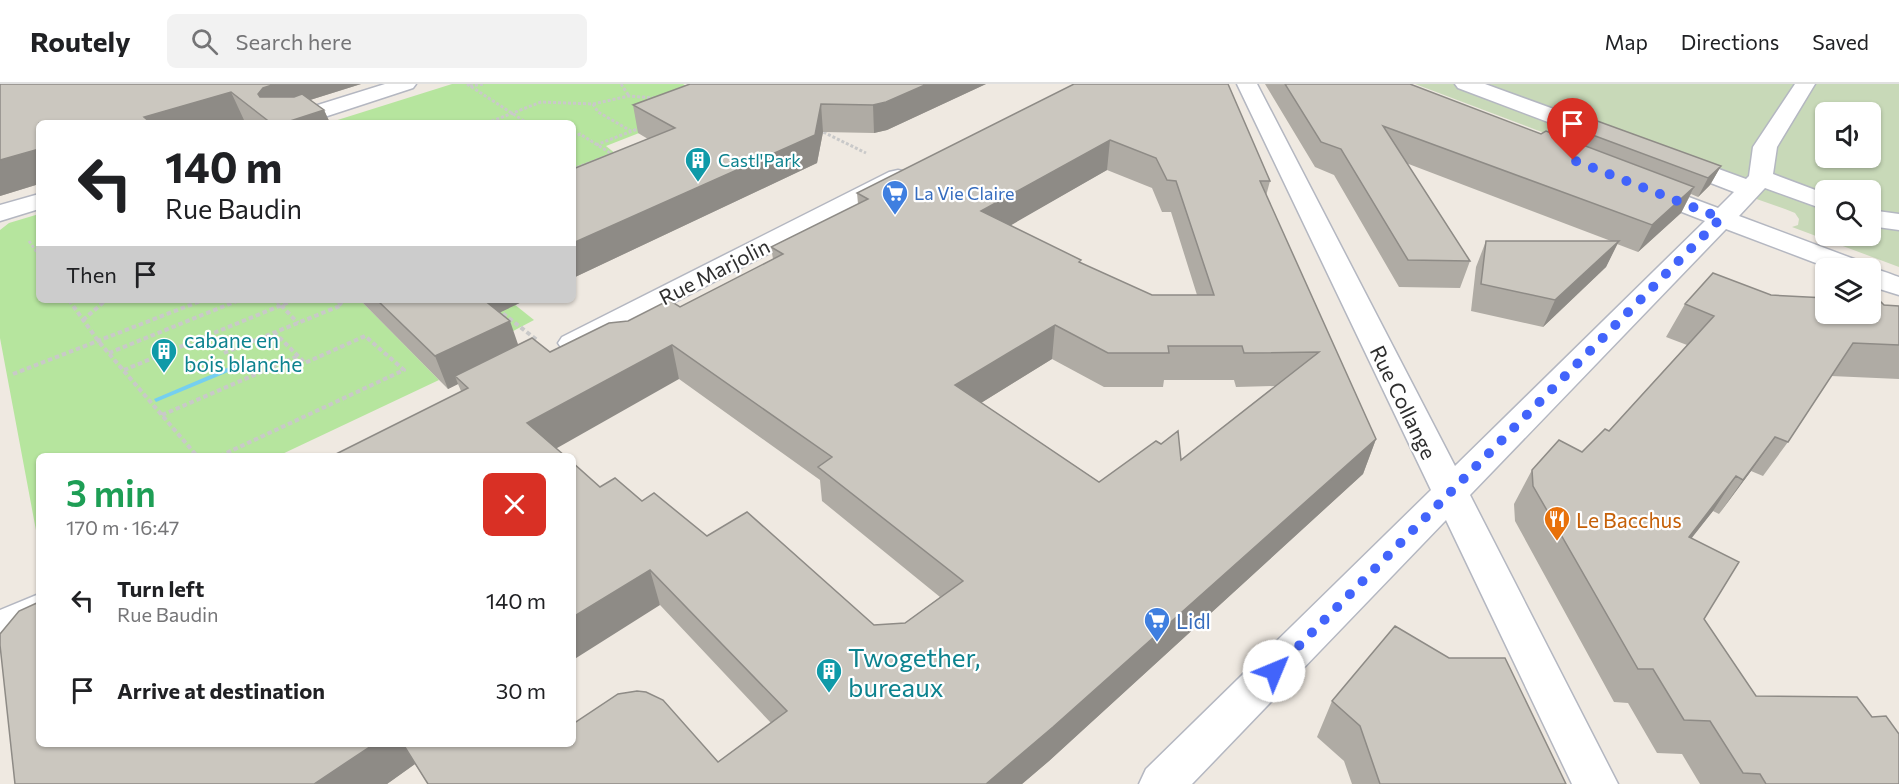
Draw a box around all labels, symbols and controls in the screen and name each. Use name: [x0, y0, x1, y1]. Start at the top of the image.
search box: [167, 14, 587, 68]
text: Routely: [30, 24, 131, 58]
icon: search: [188, 25, 221, 58]
text: Search here: [236, 28, 352, 55]
text: Map: [1605, 29, 1648, 54]
text: Directions: [1681, 29, 1779, 54]
text: Saved: [1812, 29, 1869, 54]
pin: [1547, 98, 1598, 160]
map controls: [1815, 102, 1881, 324]
button: sound: [1815, 102, 1881, 168]
icon: arrive: [1556, 107, 1589, 140]
text: 140 m: [165, 140, 282, 192]
icon: left: [66, 144, 144, 222]
building icon: Castl'Park: [683, 145, 713, 183]
place label: Castl'Park: [718, 149, 801, 171]
supermarket icon: La Vie Claire: [880, 178, 910, 216]
button: search: [1815, 180, 1881, 246]
place label: La Vie Claire: [914, 182, 1014, 204]
text: Rue Baudin: [165, 192, 302, 225]
street label: Rue Marjolin: [655, 232, 773, 310]
icon: arrive: [129, 258, 162, 291]
button: layers: [1815, 258, 1881, 324]
text: Then: [66, 261, 117, 288]
place label: cabane en bois blanche: [184, 327, 302, 376]
building icon: cabane en bois blanche: [149, 336, 179, 374]
street label: Rue Collange: [1366, 341, 1442, 463]
text: 3 min: [66, 470, 156, 514]
button: close: [483, 473, 546, 536]
restaurant icon: Le Bacchus: [1542, 504, 1572, 542]
place label: Le Bacchus: [1576, 507, 1682, 532]
text: 170 m · 16:47: [66, 515, 179, 539]
text: Turn left: [117, 575, 204, 602]
icon: left: [66, 584, 99, 617]
text: 140 m: [486, 587, 546, 614]
text: Rue Baudin: [117, 602, 219, 626]
supermarket icon: Lidl: [1142, 605, 1172, 643]
place label: Lidl: [1176, 608, 1211, 633]
position arrow: [1242, 639, 1306, 703]
place label: Twogether, bureaux: [848, 641, 981, 702]
building icon: Twogether, bureaux: [814, 656, 844, 694]
icon: arrive: [66, 674, 99, 707]
text: Arrive at destination: [117, 677, 325, 704]
text: 30 m: [496, 677, 546, 704]

